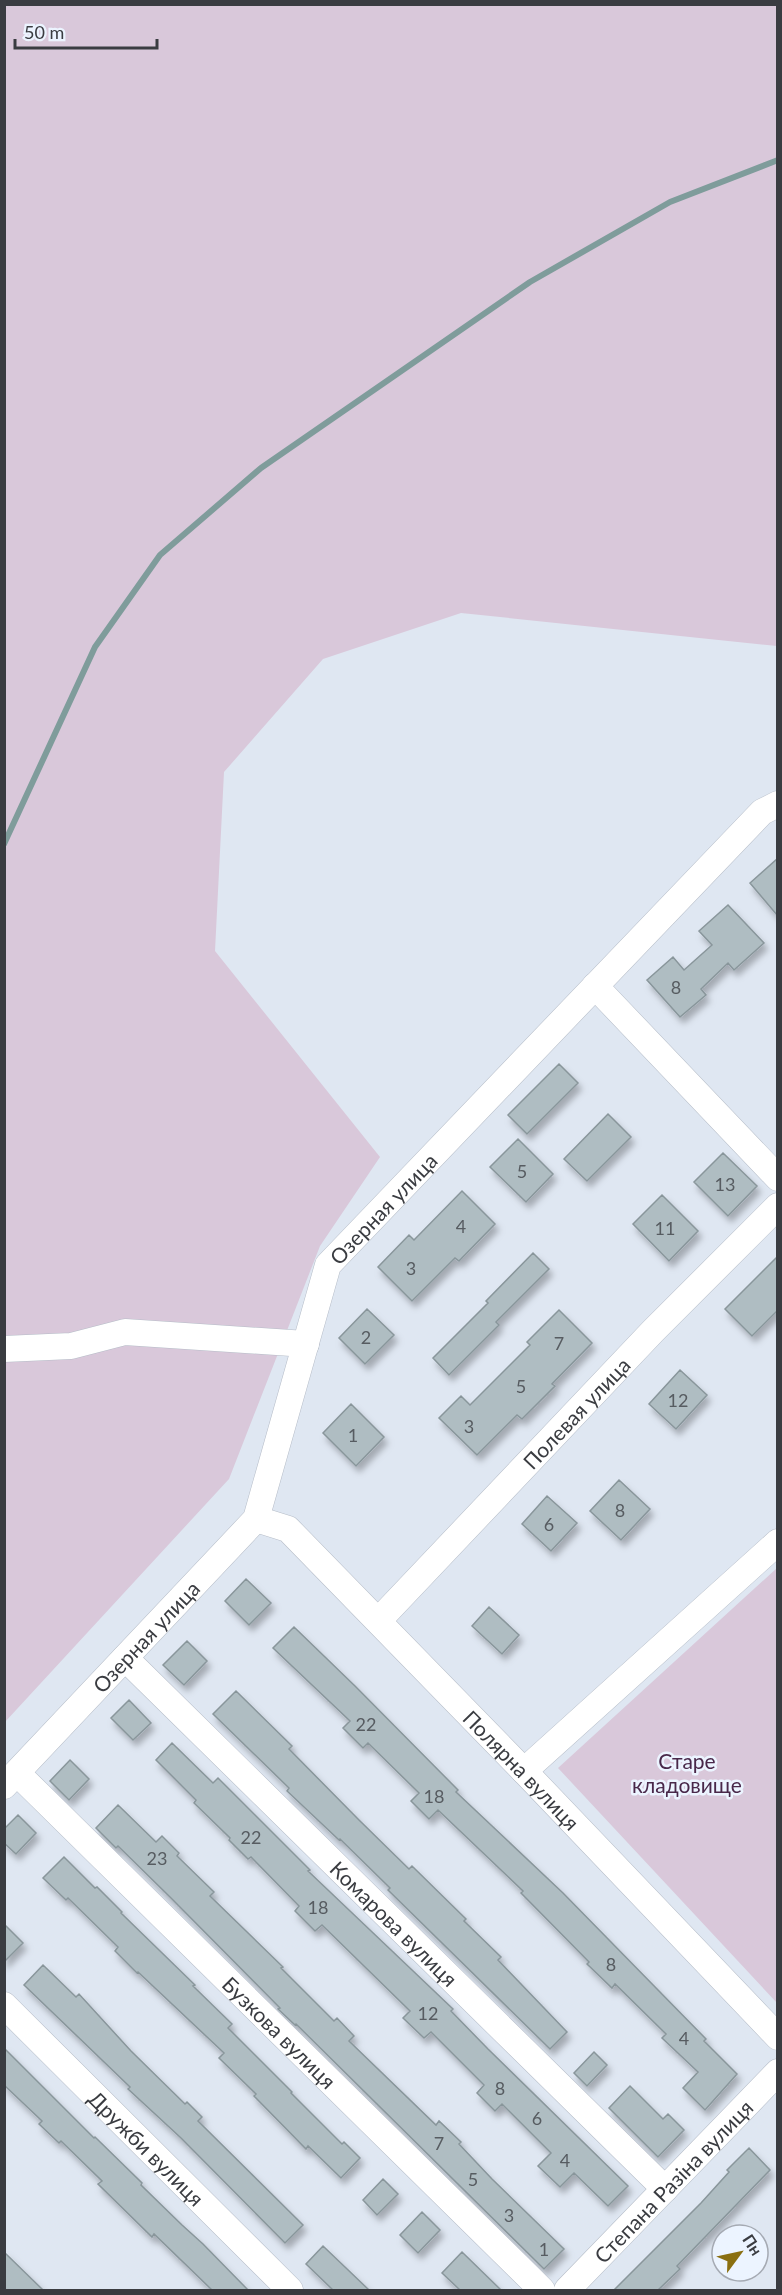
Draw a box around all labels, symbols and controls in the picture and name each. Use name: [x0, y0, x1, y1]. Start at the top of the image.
scale bar: [15, 12, 158, 50]
text: 50 m: [24, 21, 64, 43]
house number: 8: [671, 976, 681, 998]
street label: Озерная улица: [324, 1147, 441, 1269]
house number: 5: [517, 1160, 527, 1182]
house number: 13: [715, 1173, 735, 1195]
house number: 4: [456, 1215, 466, 1237]
house number: 11: [655, 1217, 675, 1239]
house number: 3: [406, 1257, 416, 1279]
house number: 2: [361, 1326, 371, 1348]
house number: 7: [554, 1332, 564, 1354]
street label: Полевая улица: [517, 1352, 634, 1473]
house number: 5: [516, 1375, 526, 1397]
house number: 12: [668, 1389, 688, 1411]
house number: 3: [464, 1415, 474, 1437]
house number: 1: [348, 1424, 358, 1446]
house number: 8: [615, 1499, 625, 1521]
house number: 6: [544, 1513, 554, 1535]
street label: Озерная улица: [87, 1575, 204, 1697]
street label: Полярна вулиця: [459, 1705, 585, 1834]
house number: 22: [356, 1713, 376, 1735]
park label: Старе кладовище: [632, 1748, 742, 1797]
house number: 18: [424, 1785, 444, 1807]
house number: 22: [241, 1826, 261, 1848]
house number: 23: [147, 1847, 167, 1869]
street label: Комарова вулиця: [326, 1855, 463, 1991]
house number: 18: [308, 1896, 328, 1918]
house number: 8: [606, 1953, 616, 1975]
street label: Бузкова вулиця: [218, 1971, 342, 2093]
house number: 12: [418, 2002, 438, 2024]
house number: 4: [679, 2027, 689, 2049]
house number: 8: [495, 2077, 505, 2099]
street label: Дружби вулиця: [84, 2085, 210, 2210]
street label: Степана Разіна вулиця: [588, 2094, 757, 2267]
house number: 6: [532, 2107, 542, 2129]
house number: 7: [434, 2132, 444, 2154]
house number: 4: [560, 2149, 570, 2171]
house number: 5: [468, 2168, 478, 2190]
house number: 3: [504, 2204, 514, 2226]
north arrow: [710, 2223, 770, 2283]
text: Пн: [739, 2231, 767, 2259]
house number: 1: [539, 2238, 549, 2260]

